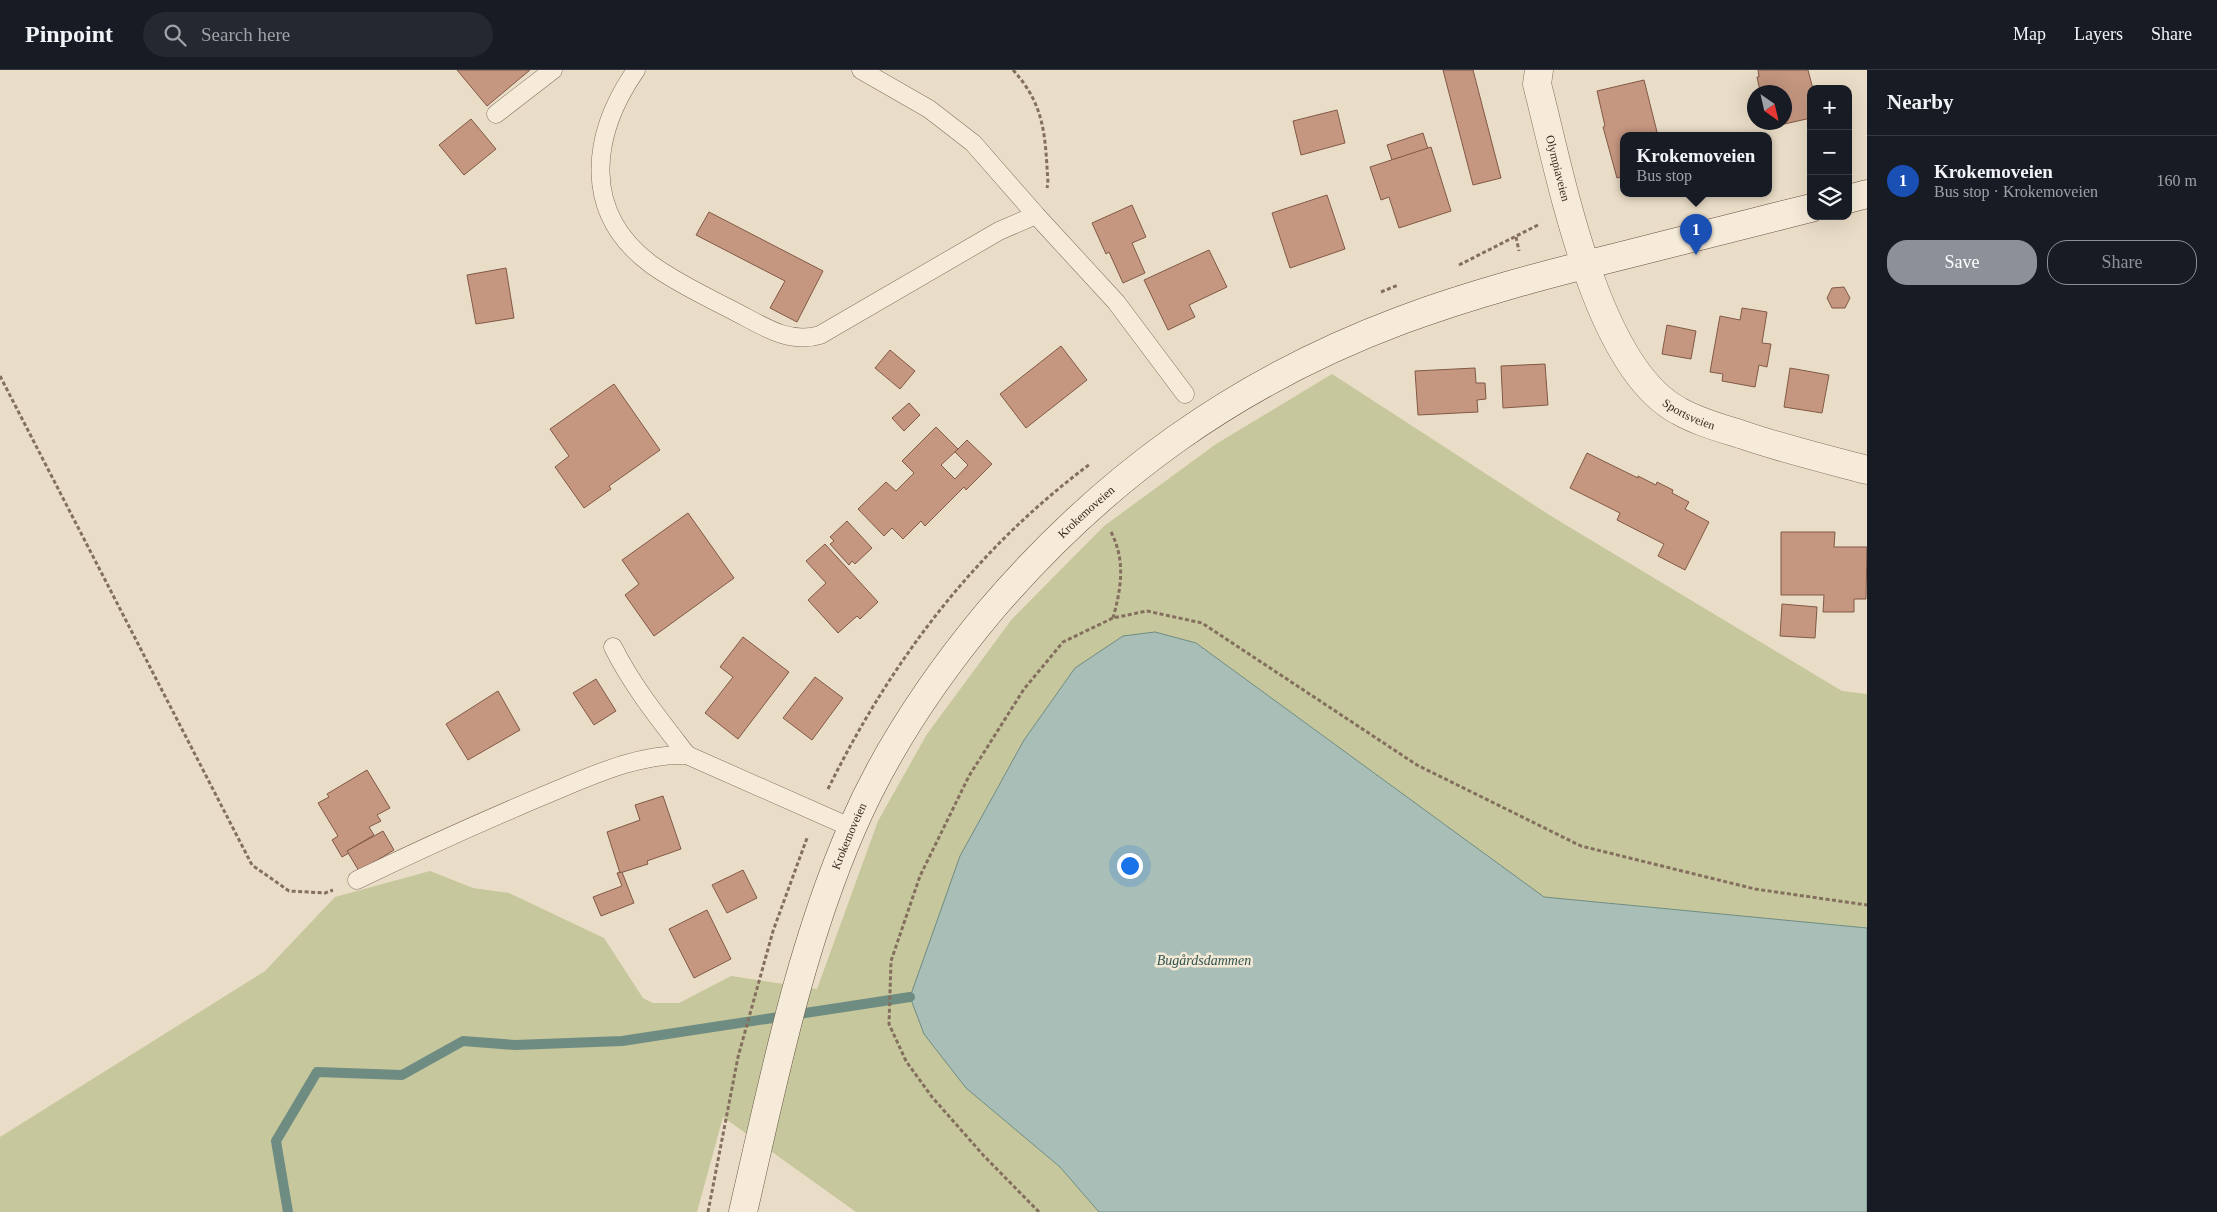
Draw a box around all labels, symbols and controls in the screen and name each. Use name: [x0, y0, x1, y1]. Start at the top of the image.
search box: [143, 12, 493, 57]
text: Pinpoint: [25, 21, 113, 47]
icon: search: [161, 21, 189, 49]
text: Search here: [201, 24, 290, 45]
text: Map: [2013, 24, 2046, 44]
text: Layers: [2074, 24, 2123, 44]
text: Share: [2151, 24, 2192, 44]
north arrow: [1747, 85, 1792, 130]
map controls: [1807, 85, 1852, 220]
button: +: [1807, 85, 1852, 130]
text: Nearby: [1887, 90, 1954, 114]
button: −: [1807, 130, 1852, 175]
popup: [1620, 132, 1772, 197]
street label: Olympiaveien: [1543, 134, 1573, 203]
text: Krokemoveien: [1637, 145, 1755, 166]
text: Krokemoveien: [1934, 161, 2053, 182]
text: Bus stop: [1637, 167, 1692, 184]
text: 1: [1899, 172, 1907, 189]
text: 160 m: [2157, 172, 2197, 189]
button: layers: [1807, 175, 1852, 220]
text: Bus stop · Krokemoveien: [1934, 183, 2098, 200]
pin: 1: [1680, 214, 1712, 255]
button: Save: [1887, 240, 2037, 285]
button: Share: [2047, 240, 2197, 285]
street label: Sportsveien: [1660, 396, 1717, 433]
street label: Krokemoveien: [1055, 483, 1117, 541]
street label: Krokemoveien: [829, 801, 869, 872]
your location: [1117, 853, 1143, 879]
water label: Bugårdsdammen: [1157, 953, 1251, 968]

